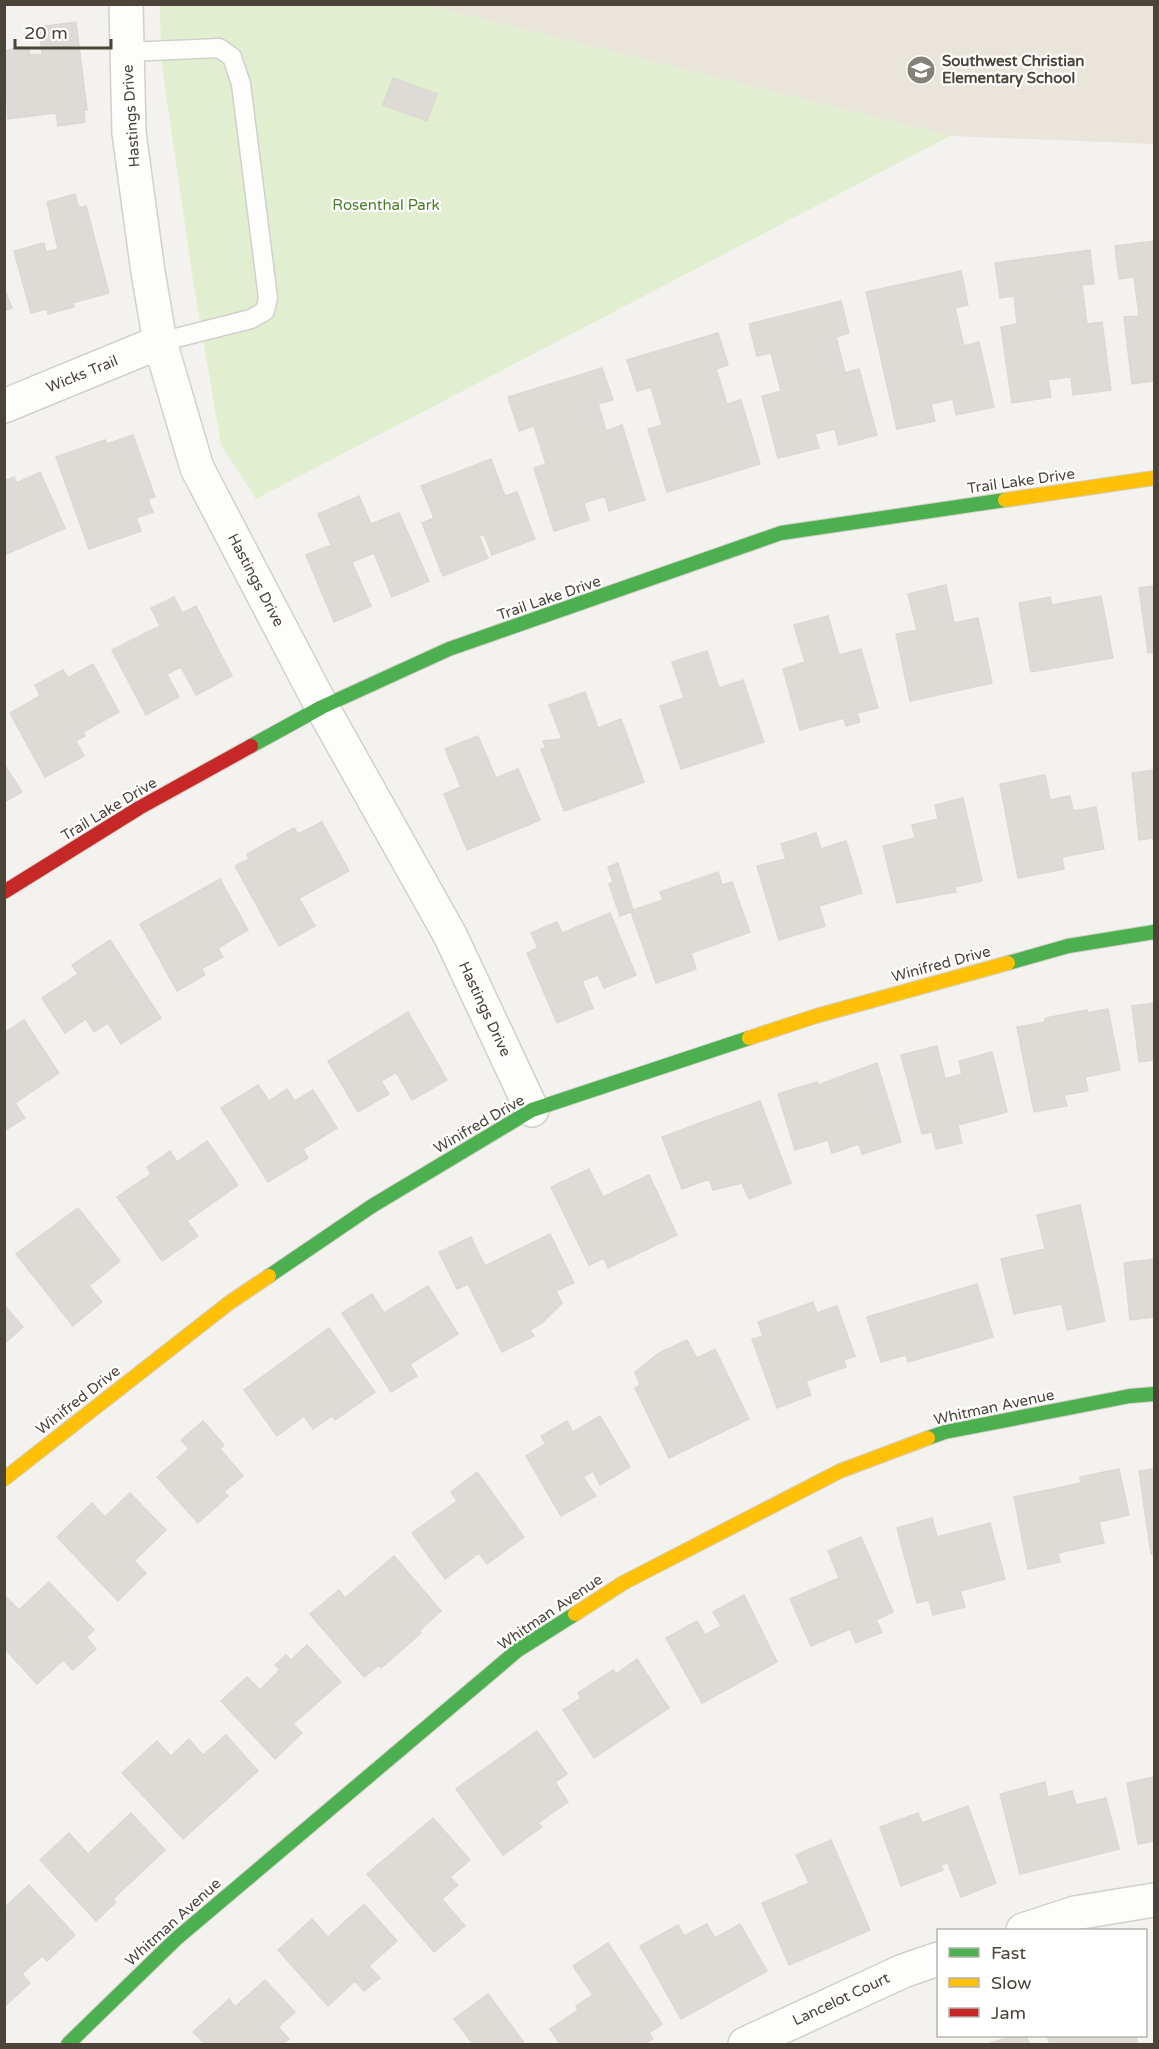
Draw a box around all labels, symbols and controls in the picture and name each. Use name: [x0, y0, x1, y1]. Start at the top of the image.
scale bar: [15, 12, 111, 50]
text: 20 m: [24, 22, 68, 44]
place label: Southwest Christian Elementary School: [942, 52, 1084, 88]
school or university icon: Southwest Christian Elementary School: [905, 54, 937, 86]
street label: Hastings Drive: [118, 64, 144, 168]
park label: Rosenthal Park: [332, 196, 440, 214]
street label: Wicks Trail: [43, 351, 121, 397]
street label: Trail Lake Drive: [966, 465, 1076, 497]
street label: Hastings Drive: [224, 530, 288, 630]
street label: Trail Lake Drive: [495, 572, 603, 624]
street label: Trail Lake Drive: [58, 773, 160, 845]
street label: Winifred Drive: [890, 942, 992, 986]
street label: Hastings Drive: [455, 959, 515, 1059]
street label: Winifred Drive: [430, 1091, 528, 1157]
street label: Winifred Drive: [32, 1362, 124, 1438]
street label: Whitman Avenue: [932, 1385, 1056, 1429]
street label: Whitman Avenue: [494, 1570, 606, 1654]
street label: Whitman Avenue: [121, 1874, 225, 1970]
legend: [937, 1929, 1147, 2037]
text: Fast: [991, 1942, 1026, 1964]
street label: Lancelot Court: [790, 1969, 893, 2029]
text: Slow: [991, 1972, 1032, 1994]
text: Jam: [991, 2002, 1026, 2024]

